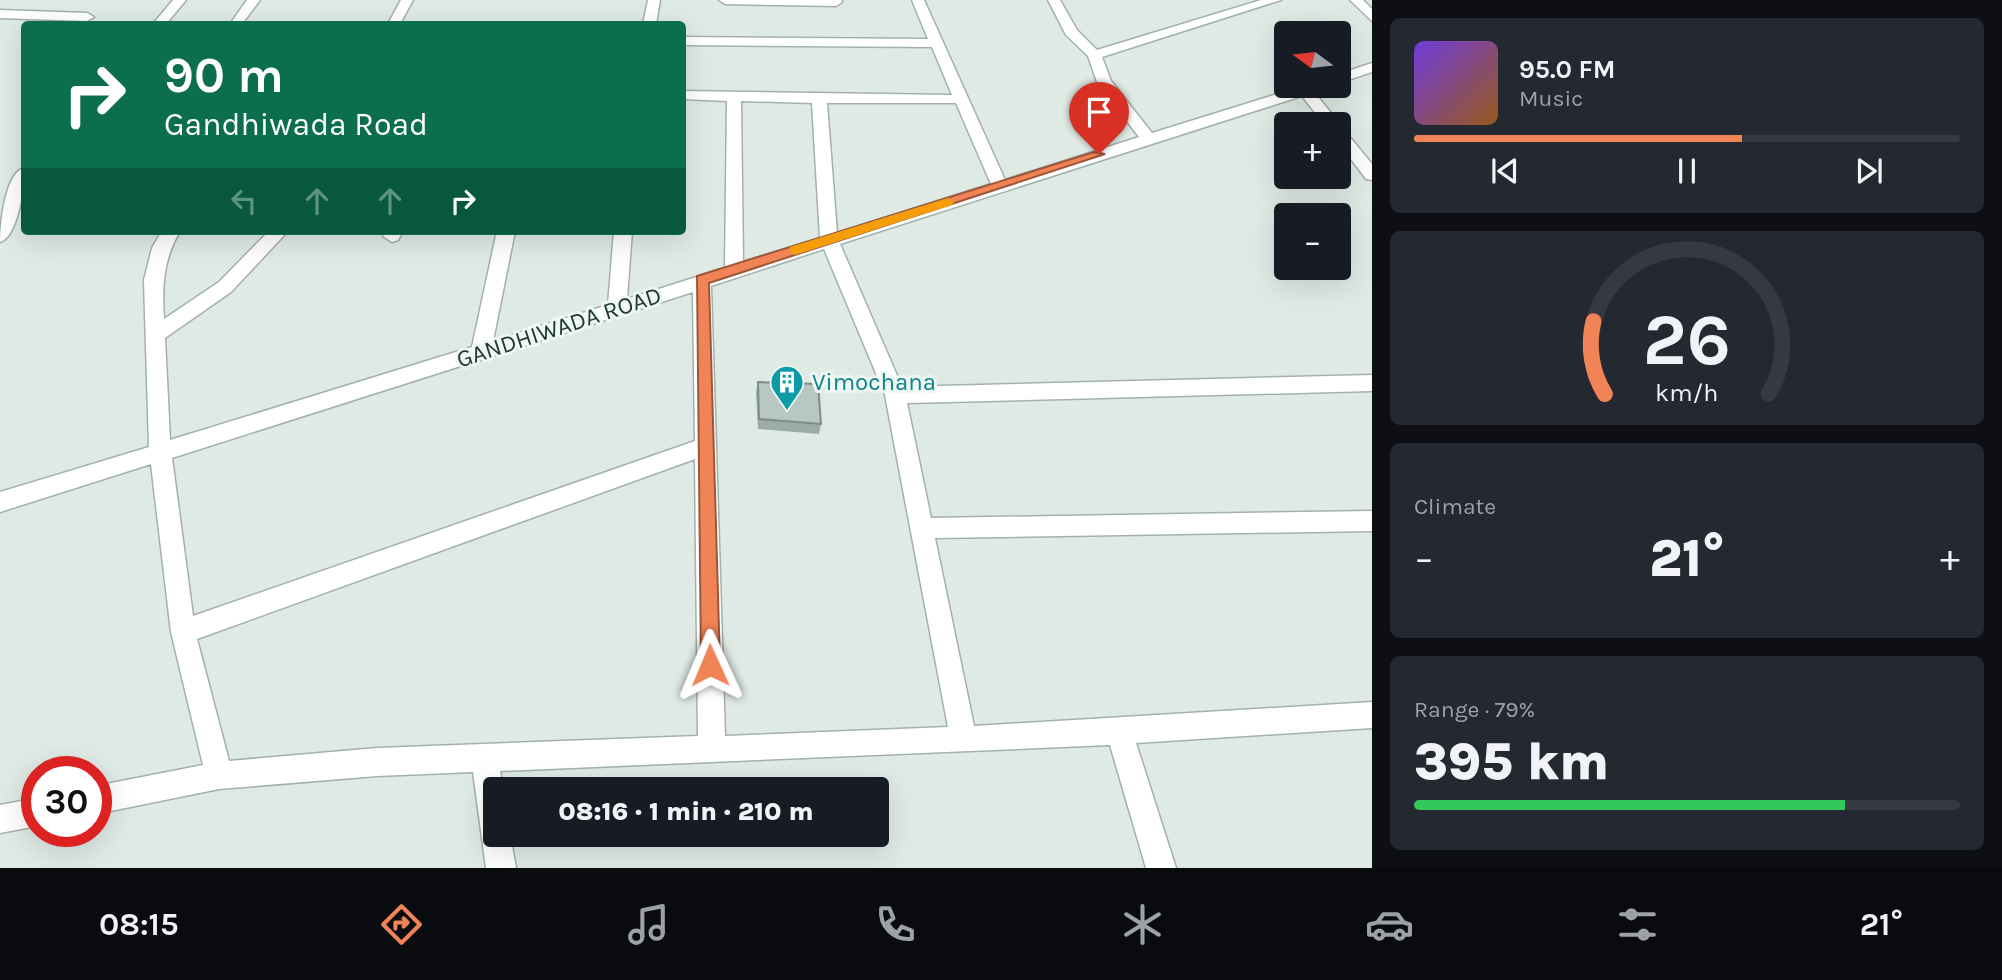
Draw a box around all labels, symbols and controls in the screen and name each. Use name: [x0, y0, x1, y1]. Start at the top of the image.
north arrow: [1274, 21, 1351, 98]
map controls: [1274, 21, 1351, 280]
text: 90 m: [164, 47, 284, 104]
icon: right: [49, 49, 140, 140]
text: 95.0 FM: [1519, 54, 1616, 85]
pin: [1069, 82, 1129, 154]
text: Music: [1519, 85, 1583, 112]
icon: arrive: [1080, 93, 1118, 131]
text: Gandhiwada Road: [164, 106, 428, 143]
button: +: [1274, 112, 1351, 189]
icon: previous: [1486, 152, 1524, 190]
icon: pause: [1668, 152, 1706, 190]
icon: next: [1850, 152, 1888, 190]
icon: left: [225, 182, 263, 220]
icon: ahead: [298, 182, 336, 220]
icon: ahead: [371, 182, 409, 220]
icon: right: [444, 182, 482, 220]
button: −: [1274, 203, 1351, 280]
street label: GANDHIWADA ROAD: [453, 281, 665, 373]
text: 26: [1643, 297, 1731, 382]
building icon: Vimochana: [768, 363, 806, 412]
place label: Vimochana: [812, 368, 936, 396]
text: km/h: [1655, 378, 1719, 407]
text: Climate: [1414, 493, 1496, 520]
text: 21°: [1649, 528, 1725, 589]
text: −: [1414, 536, 1434, 581]
text: +: [1940, 536, 1960, 581]
position arrow: [673, 628, 747, 702]
text: Range · 79%: [1414, 696, 1535, 723]
text: 395 km: [1414, 731, 1609, 792]
speed limit sign: 30: [21, 756, 112, 847]
text: 08:16 · 1 min · 210 m: [558, 796, 814, 827]
icon: directions: [377, 900, 426, 949]
icon: music: [624, 900, 673, 949]
icon: phone: [871, 900, 920, 949]
icon: climate: [1118, 900, 1167, 949]
icon: car: [1365, 900, 1414, 949]
icon: filters: [1613, 900, 1662, 949]
text: 08:15: [99, 906, 179, 943]
text: 21°: [1860, 906, 1903, 943]

